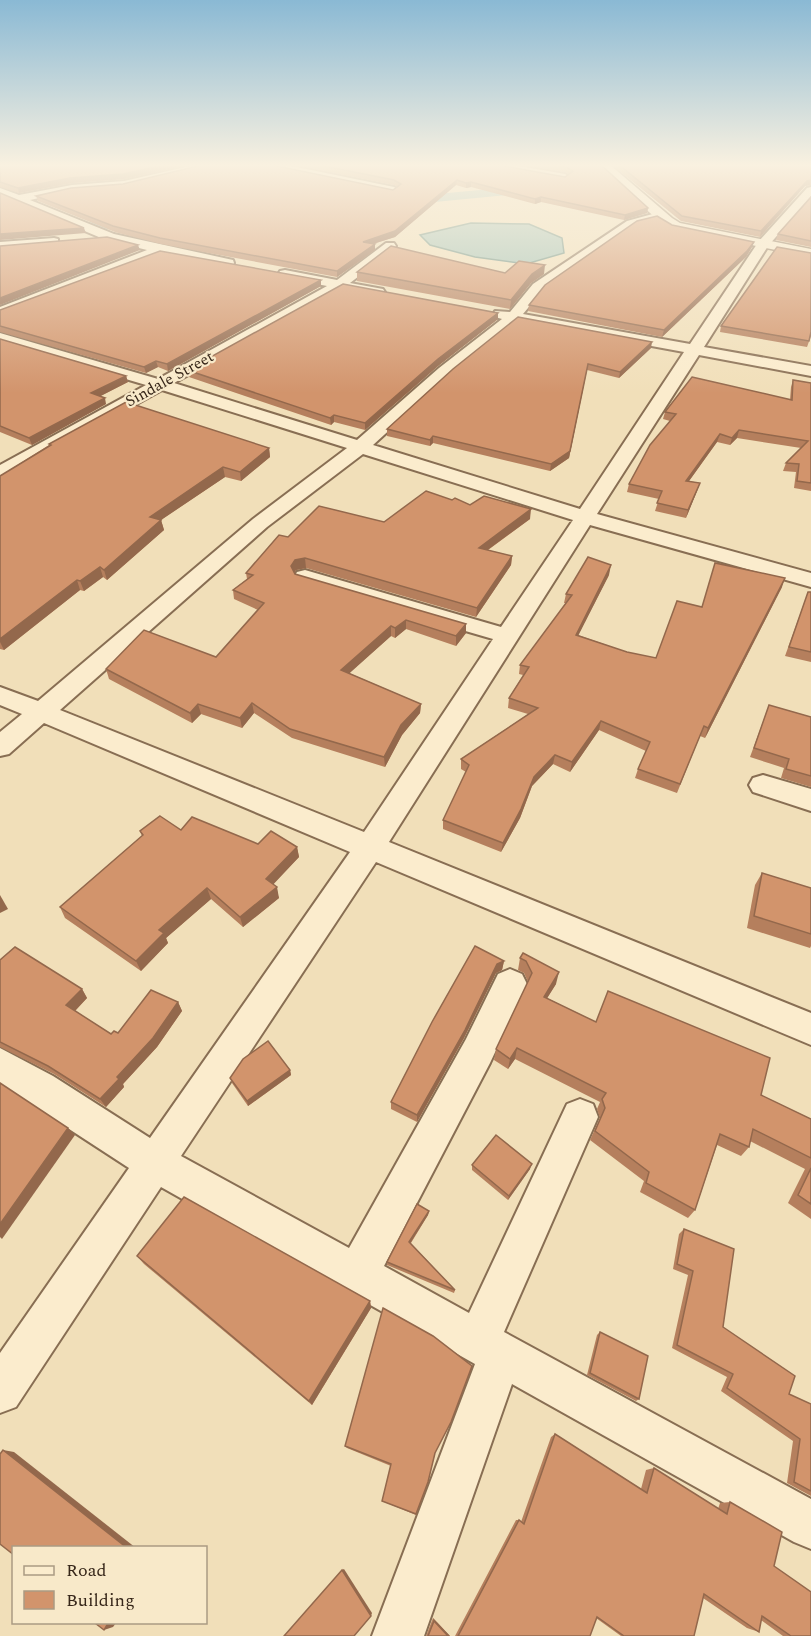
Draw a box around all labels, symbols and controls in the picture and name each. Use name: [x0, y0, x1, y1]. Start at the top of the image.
street label: Sindale Street: [121, 344, 218, 413]
legend: [12, 1546, 207, 1624]
text: Road: [66, 1557, 107, 1584]
text: Building: [66, 1587, 135, 1614]

